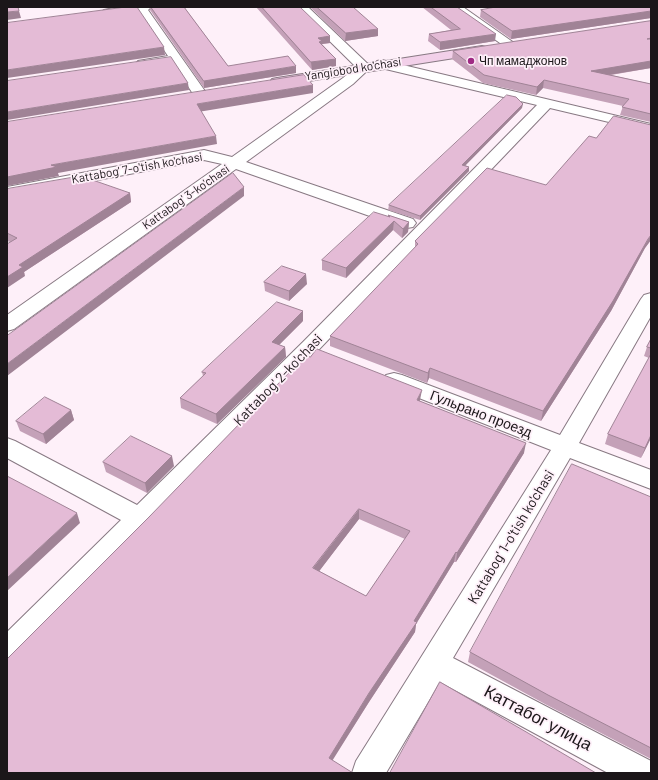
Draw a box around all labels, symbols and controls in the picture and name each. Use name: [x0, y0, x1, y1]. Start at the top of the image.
street label: Yangiobod ko'chasi: [304, 54, 402, 84]
place label: Чп мамаджонов: [479, 54, 567, 68]
marker: Чп мамаджонов: [466, 56, 476, 66]
street label: Kattabog' 7-o'tish ko'chasi: [70, 149, 204, 187]
street label: Kattabog' 3-ko'chasi: [140, 161, 232, 233]
street label: Kattabog' 2-ko'chasi: [230, 331, 326, 429]
street label: Гульрано проезд: [428, 387, 534, 441]
street label: Kattabog' 1-o'tish ko'chasi: [464, 467, 558, 607]
street label: Каттабог улица: [481, 681, 595, 755]

